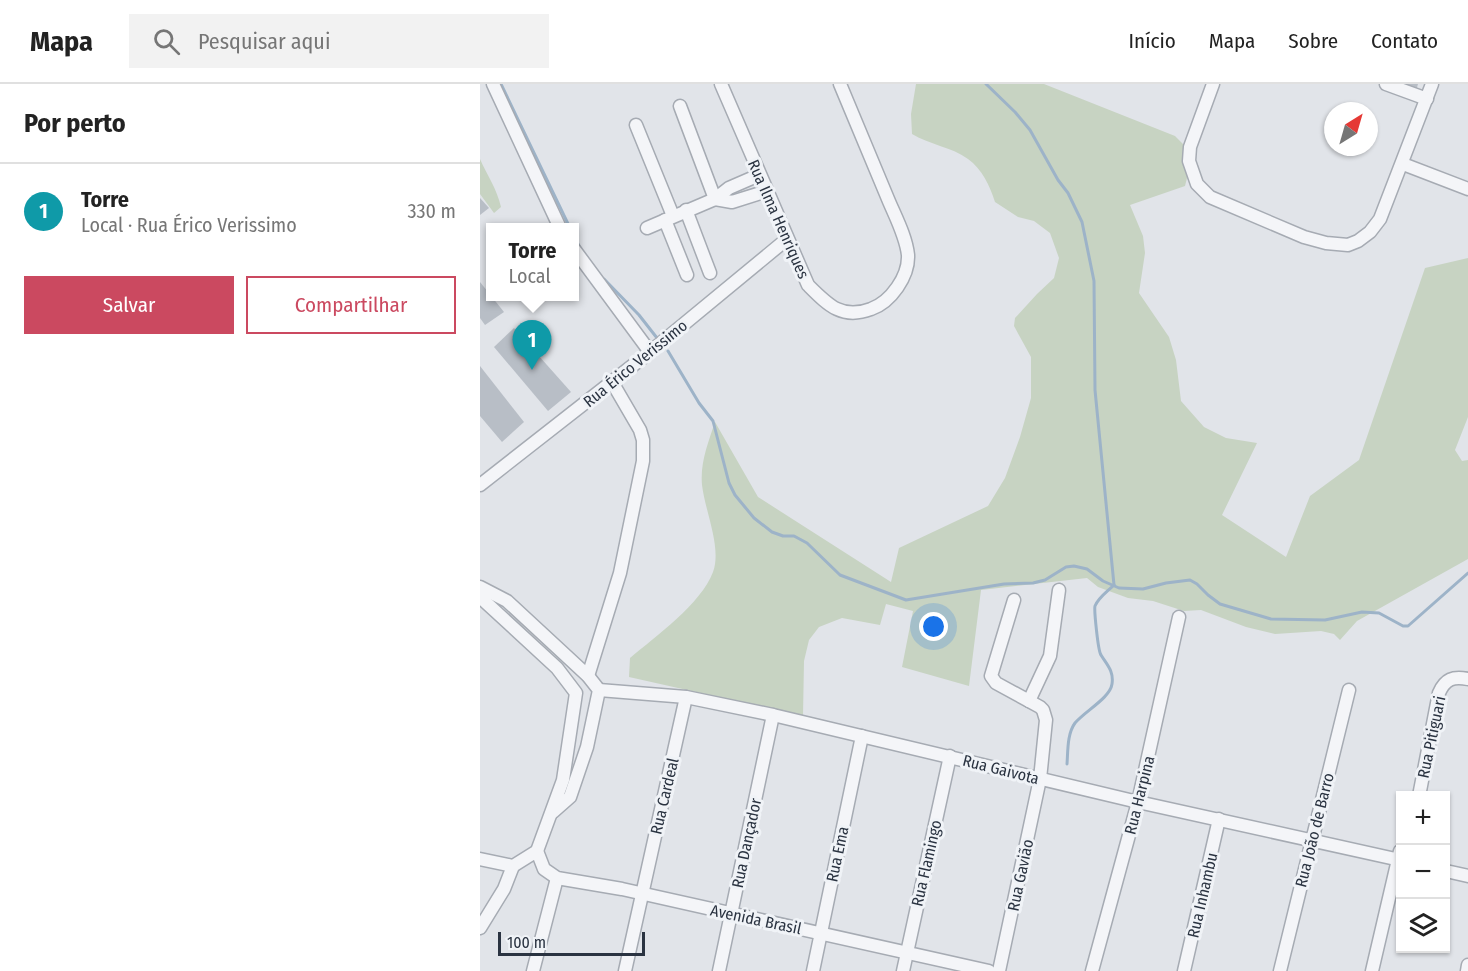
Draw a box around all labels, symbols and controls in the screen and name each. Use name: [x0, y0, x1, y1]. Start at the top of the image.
search box: [129, 14, 549, 68]
text: Mapa: [30, 25, 93, 58]
icon: search: [150, 25, 183, 58]
text: Pesquisar aqui: [198, 28, 330, 55]
text: Início: [1129, 28, 1176, 54]
text: Mapa: [1209, 28, 1255, 54]
text: Sobre: [1288, 28, 1338, 54]
text: Contato: [1371, 28, 1438, 54]
north arrow: [1324, 102, 1378, 156]
text: Por perto: [24, 108, 126, 139]
street label: Rua Ilma Henriques: [744, 157, 813, 282]
text: Torre: [81, 186, 129, 213]
text: 1: [39, 199, 48, 223]
text: 330 m: [407, 199, 456, 223]
text: Local · Rua Érico Verissimo: [81, 213, 297, 237]
popup: [486, 223, 579, 301]
text: Torre: [509, 237, 556, 264]
text: Local: [509, 264, 551, 288]
button: Salvar: [24, 276, 234, 334]
button: Compartilhar: [246, 276, 456, 334]
street label: Rua Érico Verissimo: [580, 316, 691, 411]
pin: 1: [512, 320, 552, 370]
your location: [919, 612, 948, 641]
street label: Rua Pitiguari: [1414, 694, 1449, 780]
street label: Rua Gaivota: [961, 751, 1041, 788]
street label: Rua Harpina: [1121, 754, 1158, 837]
street label: Rua Cardeal: [646, 756, 683, 836]
street label: Rua João de Barro: [1291, 771, 1338, 889]
map controls: [1396, 791, 1450, 953]
button: +: [1396, 791, 1450, 845]
street label: Rua Dançador: [728, 796, 765, 890]
street label: Rua Flamingo: [907, 818, 946, 908]
street label: Rua Ema: [822, 825, 853, 884]
street label: Rua Gavião: [1004, 837, 1037, 913]
button: −: [1396, 845, 1450, 899]
street label: Rua Inhambu: [1183, 851, 1222, 940]
button: layers: [1396, 899, 1450, 953]
street label: Avenida Brasil: [709, 901, 803, 938]
scale bar: [498, 929, 645, 956]
text: 100 m: [507, 933, 546, 952]

